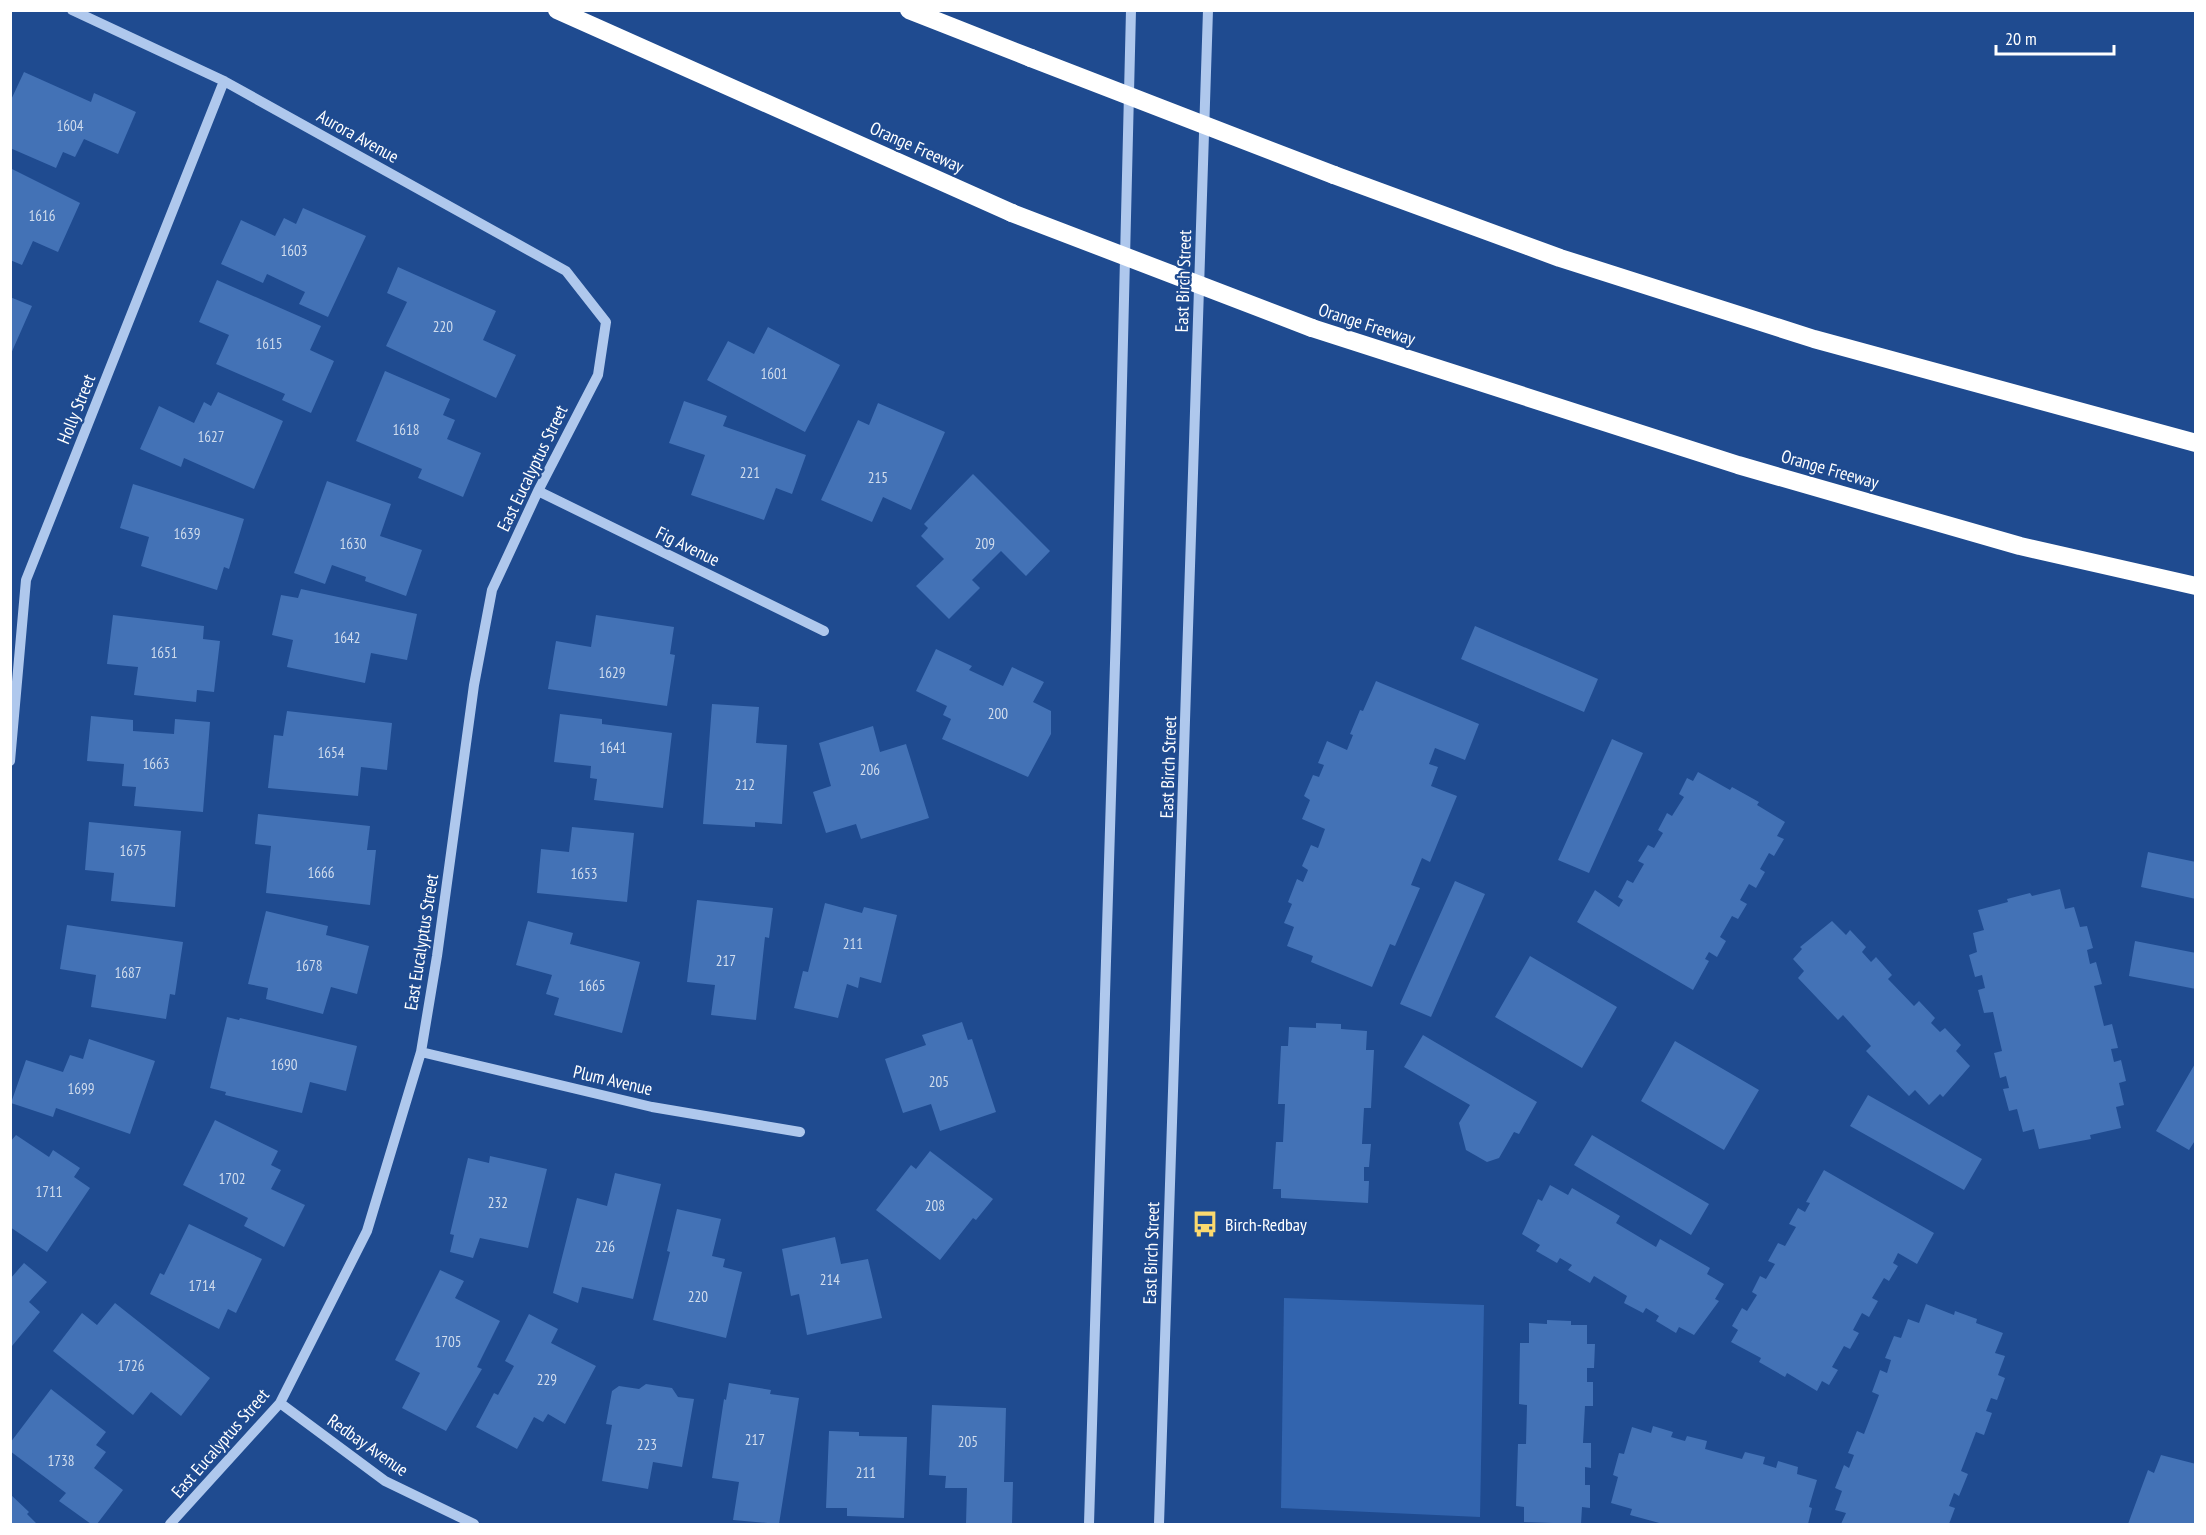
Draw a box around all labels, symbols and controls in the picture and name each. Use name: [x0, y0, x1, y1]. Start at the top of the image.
scale bar: [1996, 18, 2114, 56]
text: 20 m: [2005, 27, 2037, 50]
street label: Aurora Avenue: [313, 104, 403, 168]
house number: 1604: [56, 116, 84, 135]
street label: Orange Freeway: [866, 116, 968, 178]
house number: 1616: [28, 206, 56, 225]
street label: East Birch Street: [1170, 229, 1196, 333]
house number: 1603: [280, 241, 308, 260]
street label: Orange Freeway: [1316, 298, 1419, 351]
house number: 220: [433, 317, 453, 336]
house number: 1615: [255, 334, 283, 353]
house number: 1601: [760, 364, 788, 383]
street label: Holly Street: [52, 371, 100, 447]
street label: East Eucalyptus Street: [491, 401, 573, 535]
house number: 1618: [392, 420, 420, 439]
house number: 1627: [197, 427, 225, 446]
street label: Orange Freeway: [1779, 444, 1882, 494]
house number: 221: [740, 463, 760, 482]
house number: 215: [868, 468, 888, 487]
street label: Fig Avenue: [652, 521, 724, 571]
house number: 1639: [173, 524, 201, 543]
house number: 1630: [339, 534, 367, 553]
house number: 209: [975, 534, 995, 553]
house number: 1642: [333, 628, 361, 647]
house number: 1651: [150, 643, 178, 662]
house number: 1629: [598, 663, 626, 682]
house number: 200: [988, 704, 1008, 723]
street label: East Birch Street: [1155, 715, 1181, 819]
house number: 1641: [599, 738, 627, 757]
house number: 1654: [317, 743, 345, 762]
house number: 1663: [142, 754, 170, 773]
house number: 206: [860, 760, 880, 779]
house number: 212: [735, 775, 755, 794]
house number: 1675: [119, 841, 147, 860]
house number: 1666: [307, 863, 335, 882]
house number: 1653: [570, 864, 598, 883]
street label: East Eucalyptus Street: [399, 872, 443, 1012]
house number: 211: [843, 934, 863, 953]
house number: 217: [716, 951, 736, 970]
house number: 1678: [295, 956, 323, 975]
house number: 1687: [114, 963, 142, 982]
house number: 1665: [578, 976, 606, 995]
house number: 1690: [270, 1055, 298, 1074]
street label: Plum Avenue: [571, 1060, 655, 1100]
house number: 205: [929, 1072, 949, 1091]
house number: 1699: [67, 1079, 95, 1098]
house number: 1702: [218, 1169, 246, 1188]
house number: 1711: [35, 1182, 63, 1201]
house number: 232: [488, 1193, 508, 1212]
house number: 208: [925, 1196, 945, 1215]
street label: East Birch Street: [1138, 1201, 1164, 1305]
bus stop icon: Birch-Redbay: [1190, 1209, 1220, 1239]
place label: Birch-Redbay: [1225, 1213, 1307, 1236]
house number: 226: [595, 1237, 615, 1256]
house number: 214: [820, 1270, 840, 1289]
house number: 1714: [188, 1276, 216, 1295]
house number: 220: [688, 1287, 708, 1306]
house number: 1705: [434, 1332, 462, 1351]
house number: 1726: [117, 1356, 145, 1375]
house number: 229: [537, 1370, 557, 1389]
street label: East Eucalyptus Street: [166, 1383, 274, 1502]
street label: Redbay Avenue: [323, 1409, 413, 1481]
house number: 217: [745, 1430, 765, 1449]
house number: 205: [958, 1432, 978, 1451]
house number: 223: [637, 1435, 657, 1454]
house number: 1738: [47, 1451, 75, 1470]
house number: 211: [856, 1463, 876, 1482]

